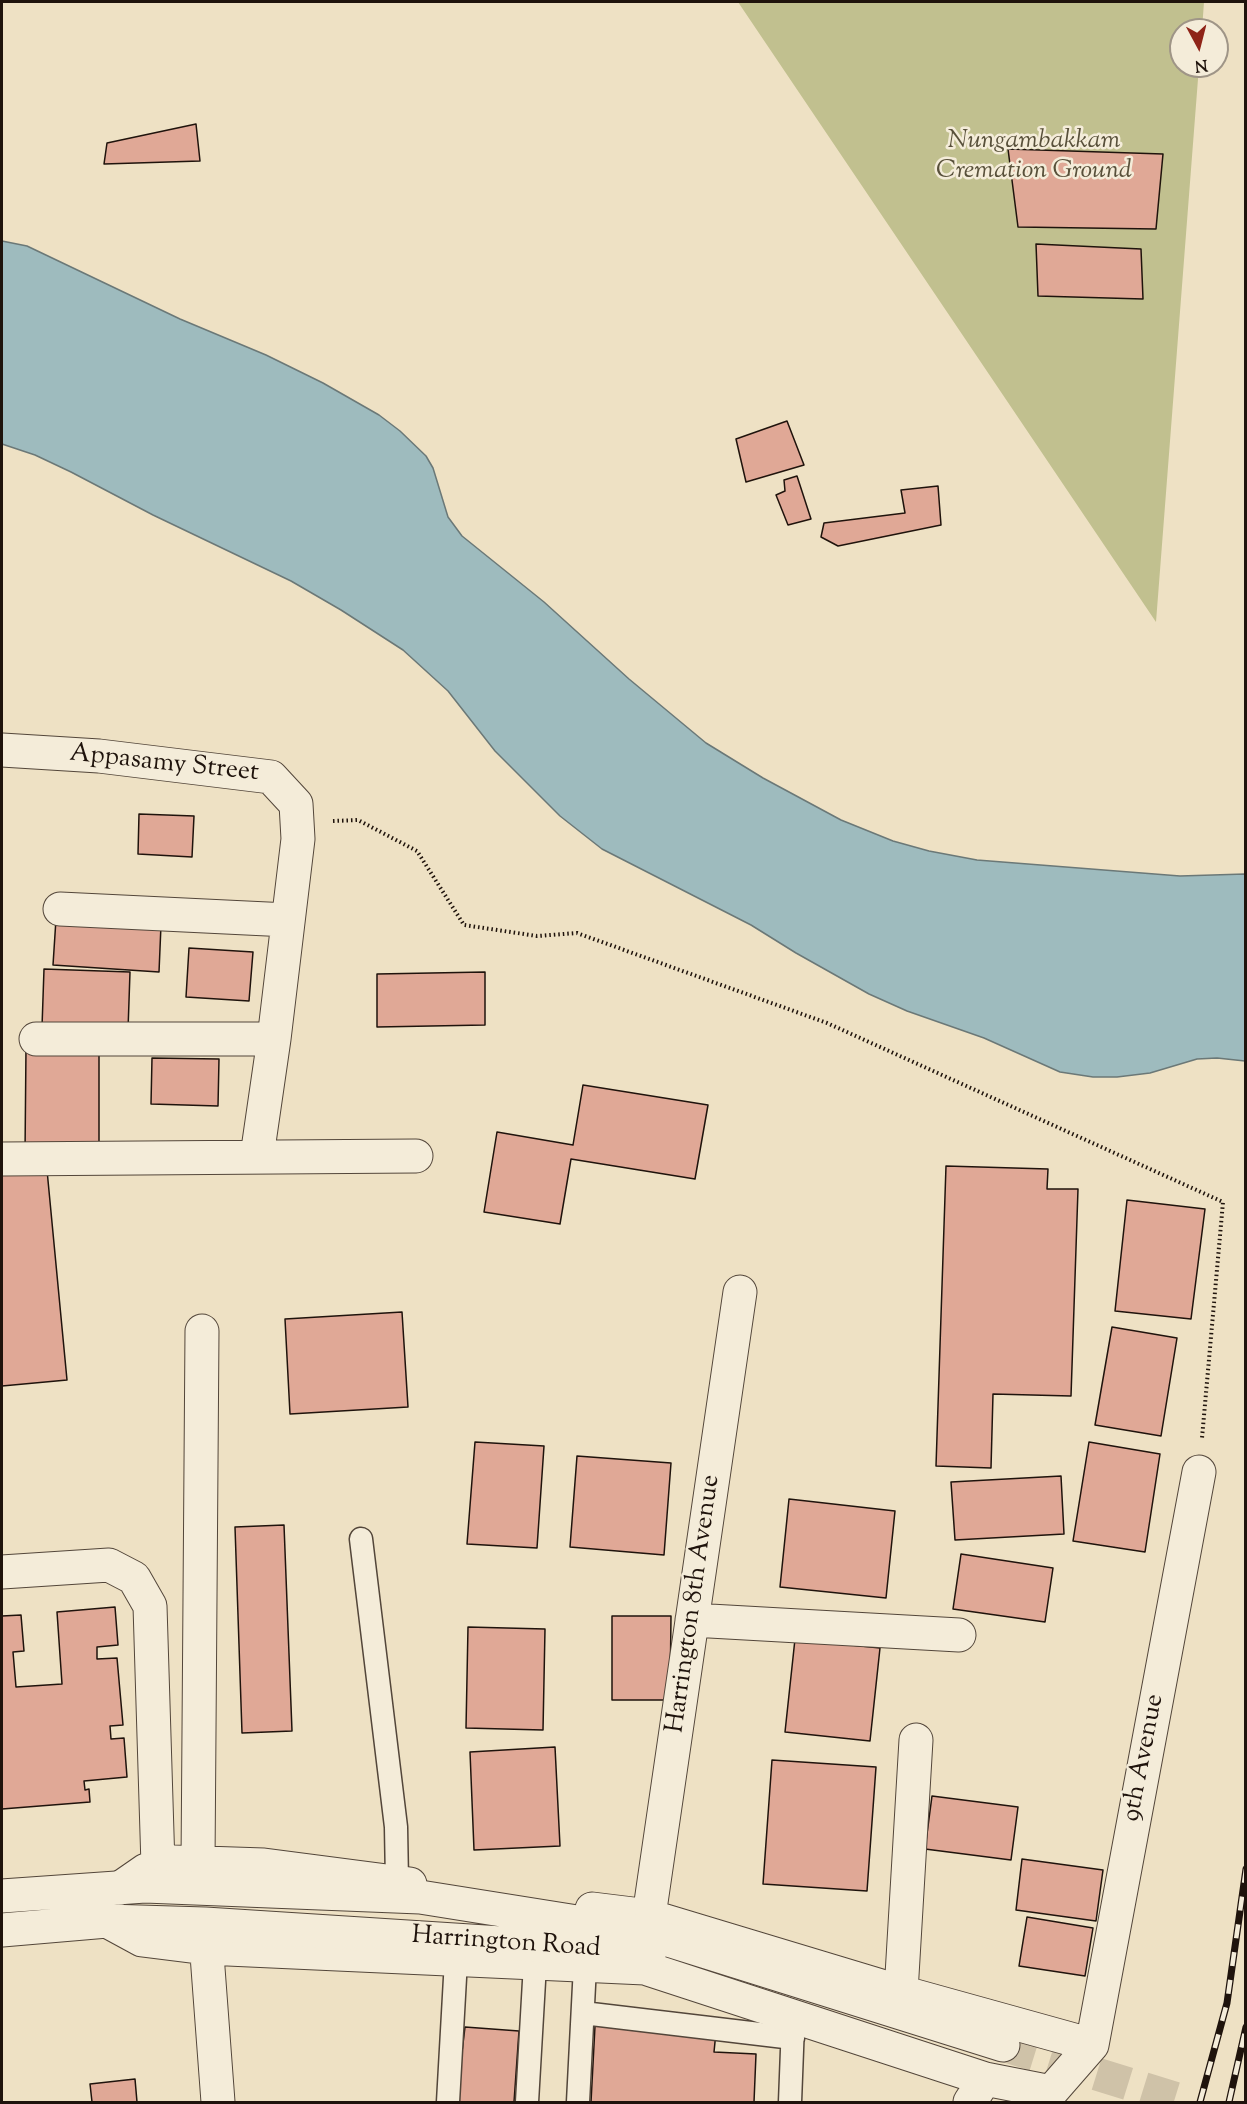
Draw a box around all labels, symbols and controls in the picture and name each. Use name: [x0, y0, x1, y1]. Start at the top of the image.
north arrow: [1169, 18, 1229, 78]
text: N: [1193, 52, 1209, 77]
park label: Nungambakkam Cremation Ground: [936, 127, 1132, 188]
street label: Appasamy Street: [68, 740, 260, 790]
street label: Harrington 8th Avenue: [661, 1473, 729, 1735]
street label: 9th Avenue: [1117, 1692, 1173, 1824]
street label: Harrington Road: [410, 1922, 602, 1966]

